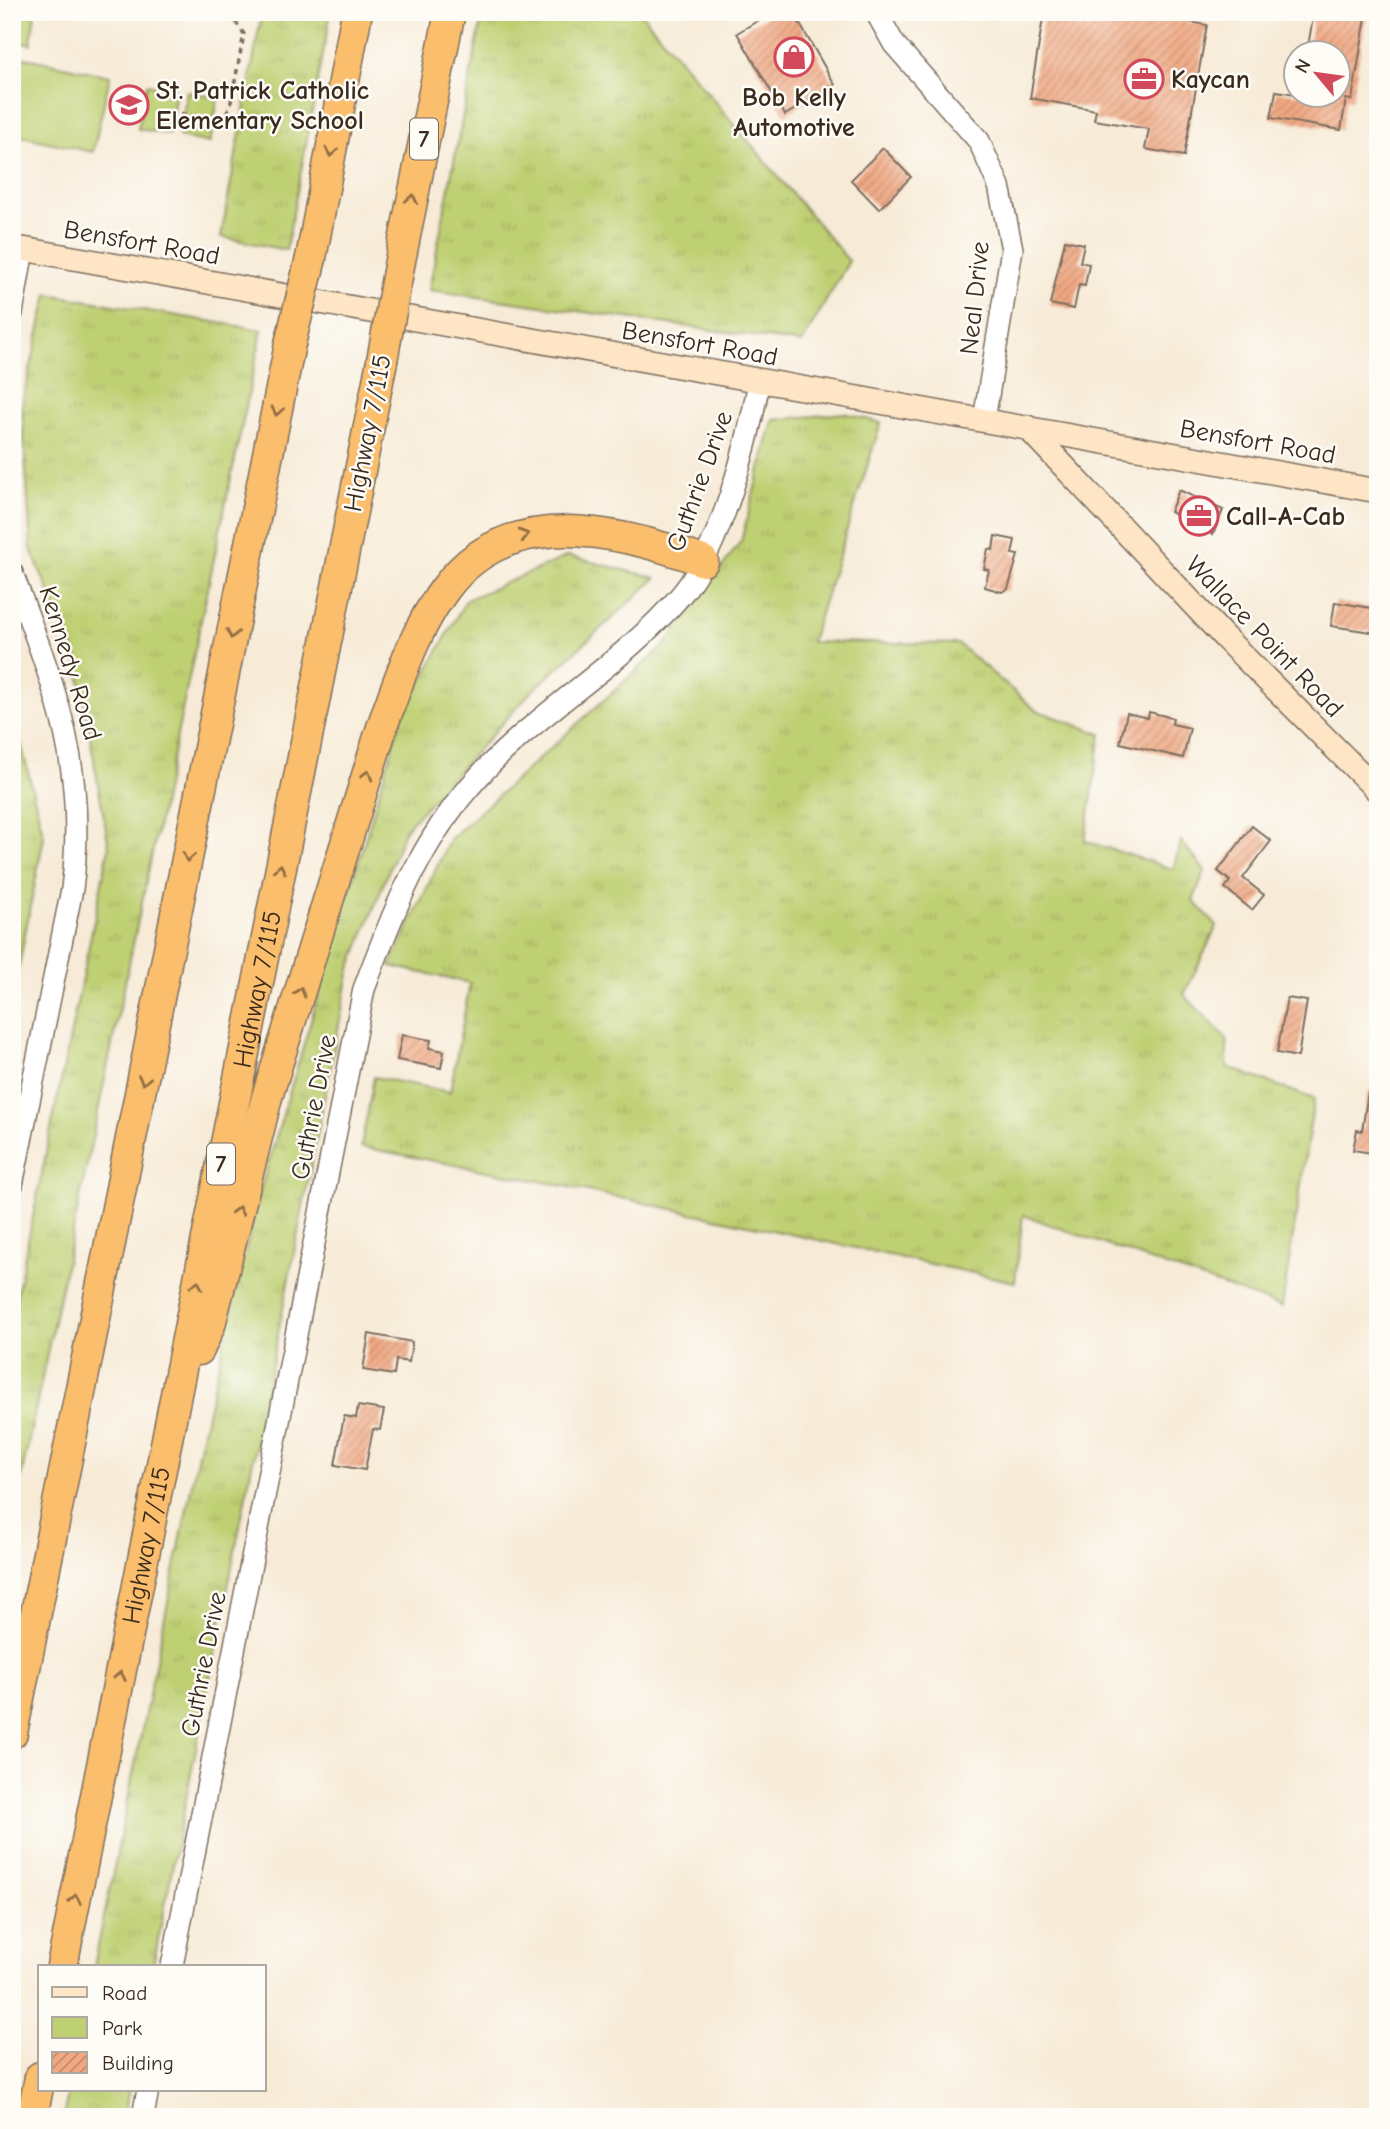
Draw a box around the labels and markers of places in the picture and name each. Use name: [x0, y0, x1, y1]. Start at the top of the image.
shop icon: Bob Kelly Automotive: [773, 36, 815, 78]
office icon: Kaycan: [1123, 58, 1165, 100]
place label: Kaycan: [1171, 65, 1250, 95]
place label: St. Patrick Catholic Elementary School: [156, 76, 369, 136]
place label: Bob Kelly Automotive: [733, 83, 855, 143]
school or university icon: St. Patrick Catholic Elementary School: [108, 84, 150, 126]
office icon: Call-A-Cab: [1178, 495, 1220, 537]
place label: Call-A-Cab: [1226, 502, 1345, 532]

